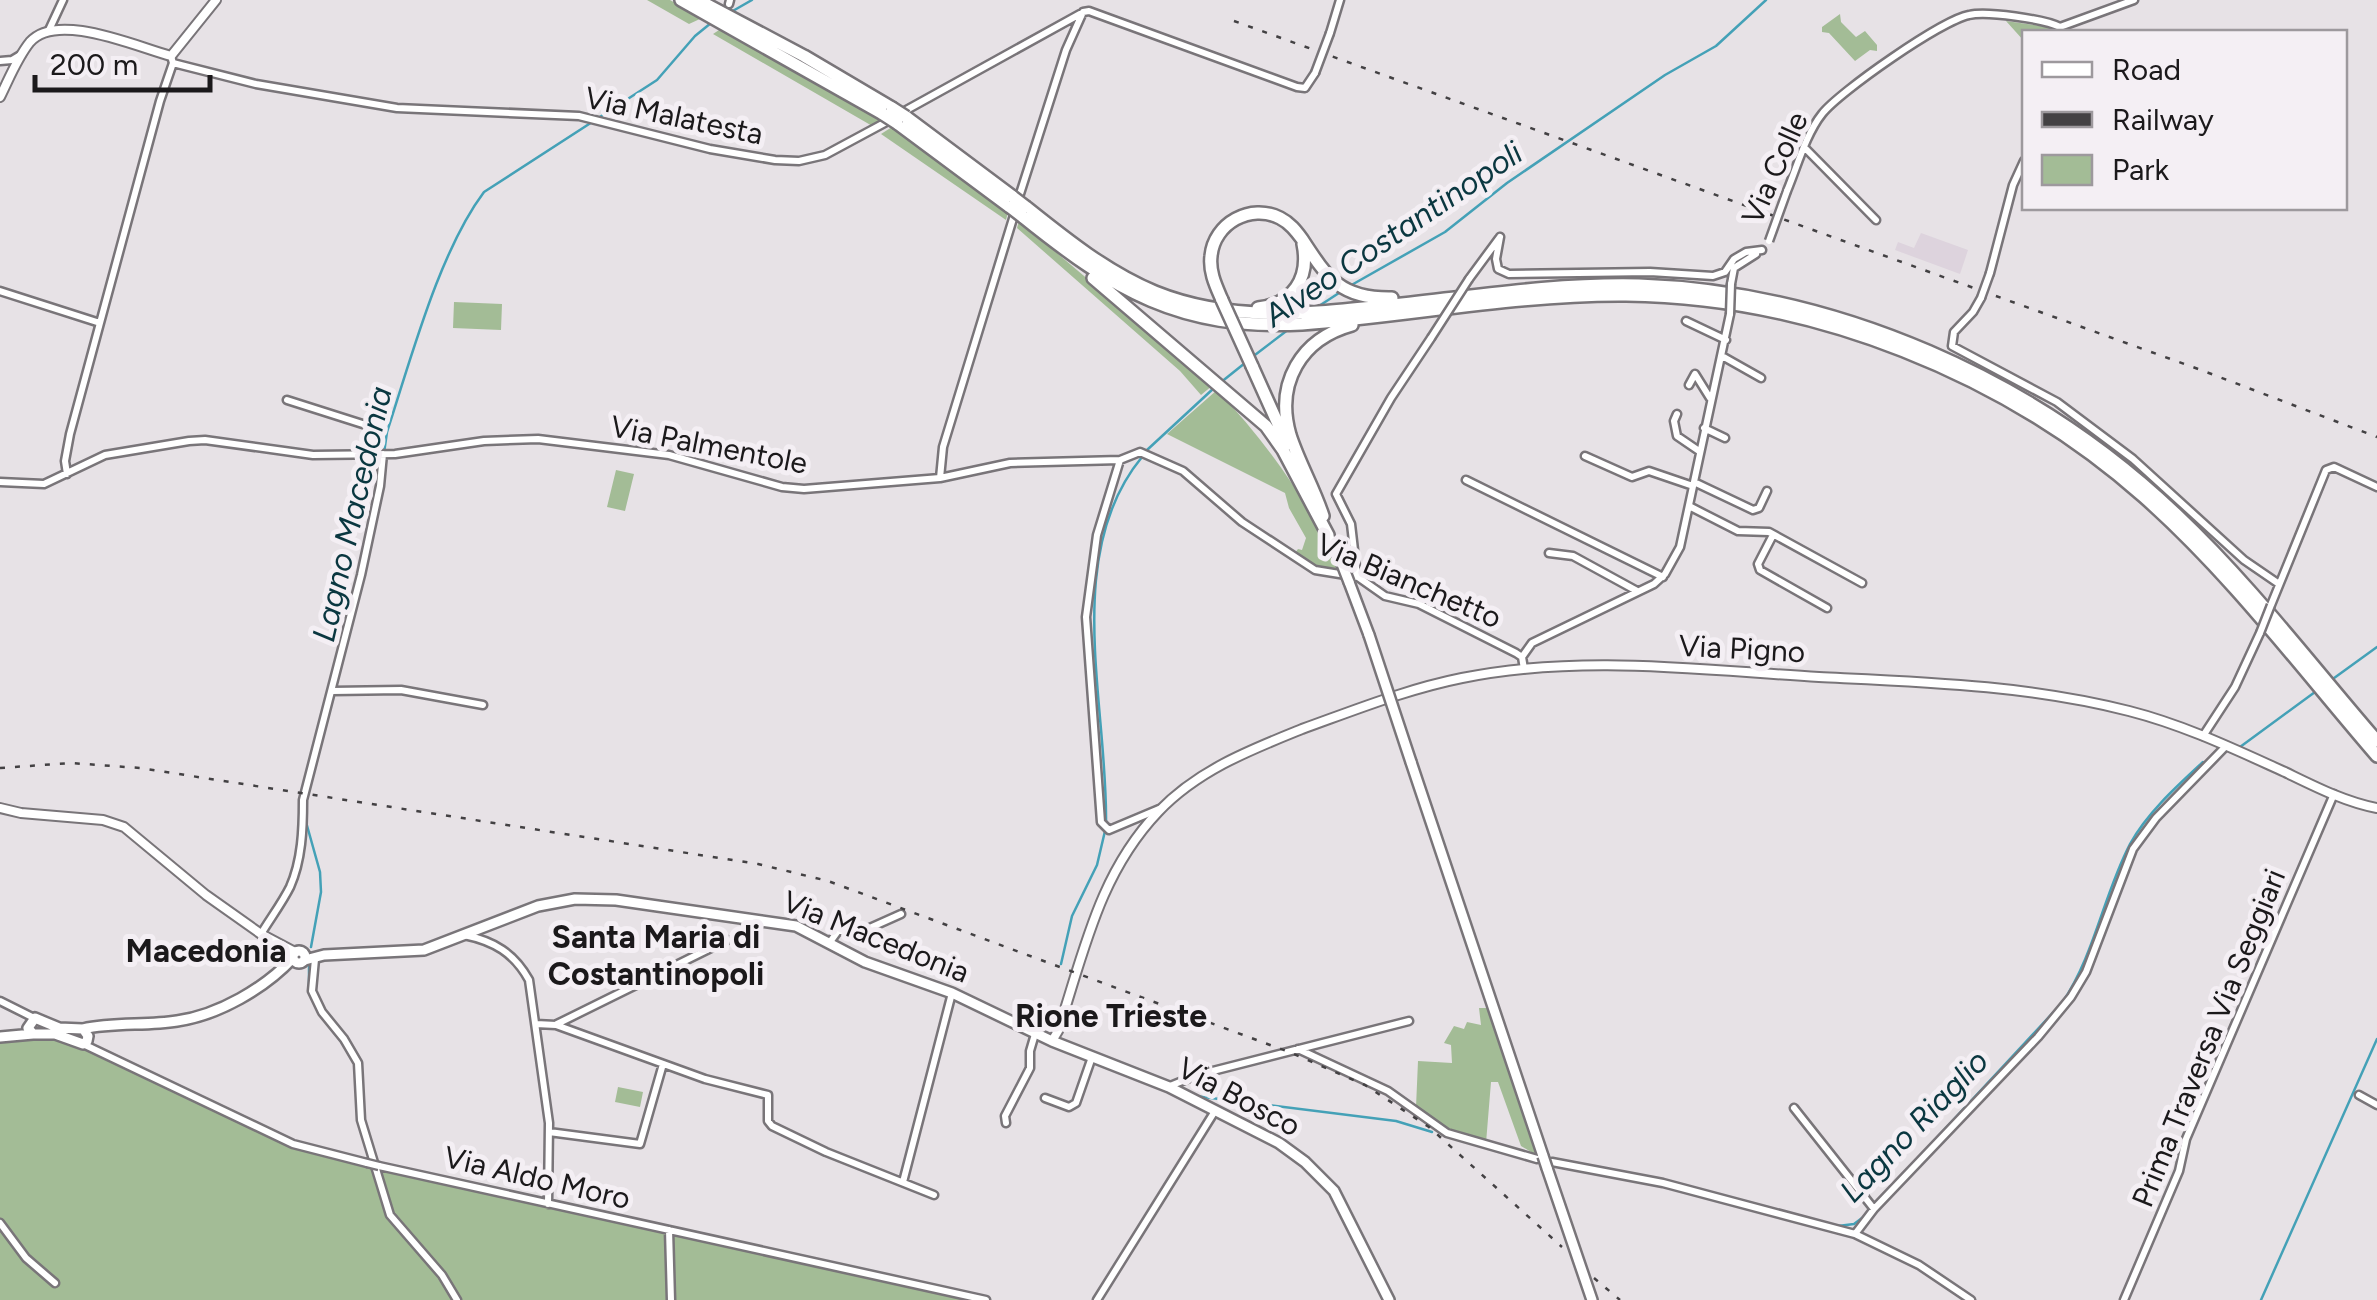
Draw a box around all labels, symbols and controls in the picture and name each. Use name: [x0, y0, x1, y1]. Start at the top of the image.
scale bar: [35, 30, 210, 92]
legend: [2022, 30, 2347, 210]
text: 200 m: [50, 46, 138, 83]
text: Road: [2112, 51, 2181, 88]
street label: Via Malatesta: [582, 79, 767, 152]
text: Railway: [2112, 101, 2214, 138]
street label: Via Colle: [1733, 106, 1816, 230]
water label: Alveo Costantinopoli: [1255, 133, 1530, 336]
text: Park: [2112, 151, 2170, 188]
water label: Lagno Macedonia: [304, 383, 400, 645]
street label: Via Palmentole: [608, 407, 811, 482]
street label: Via Bianchetto: [1311, 525, 1507, 636]
street label: Via Pigno: [1678, 627, 1806, 670]
street label: Prima Traversa Via Seggiari: [2124, 863, 2293, 1212]
street label: Via Macedonia: [778, 882, 975, 991]
district label: Santa Maria di Costantinopoli: [548, 918, 764, 993]
district label: Macedonia: [126, 932, 286, 970]
district label: Rione Trieste: [1015, 997, 1207, 1035]
water label: Lagno Riaglio: [1832, 1042, 1996, 1210]
street label: Via Bosco: [1171, 1049, 1307, 1144]
street label: Via Aldo Moro: [440, 1138, 634, 1217]

